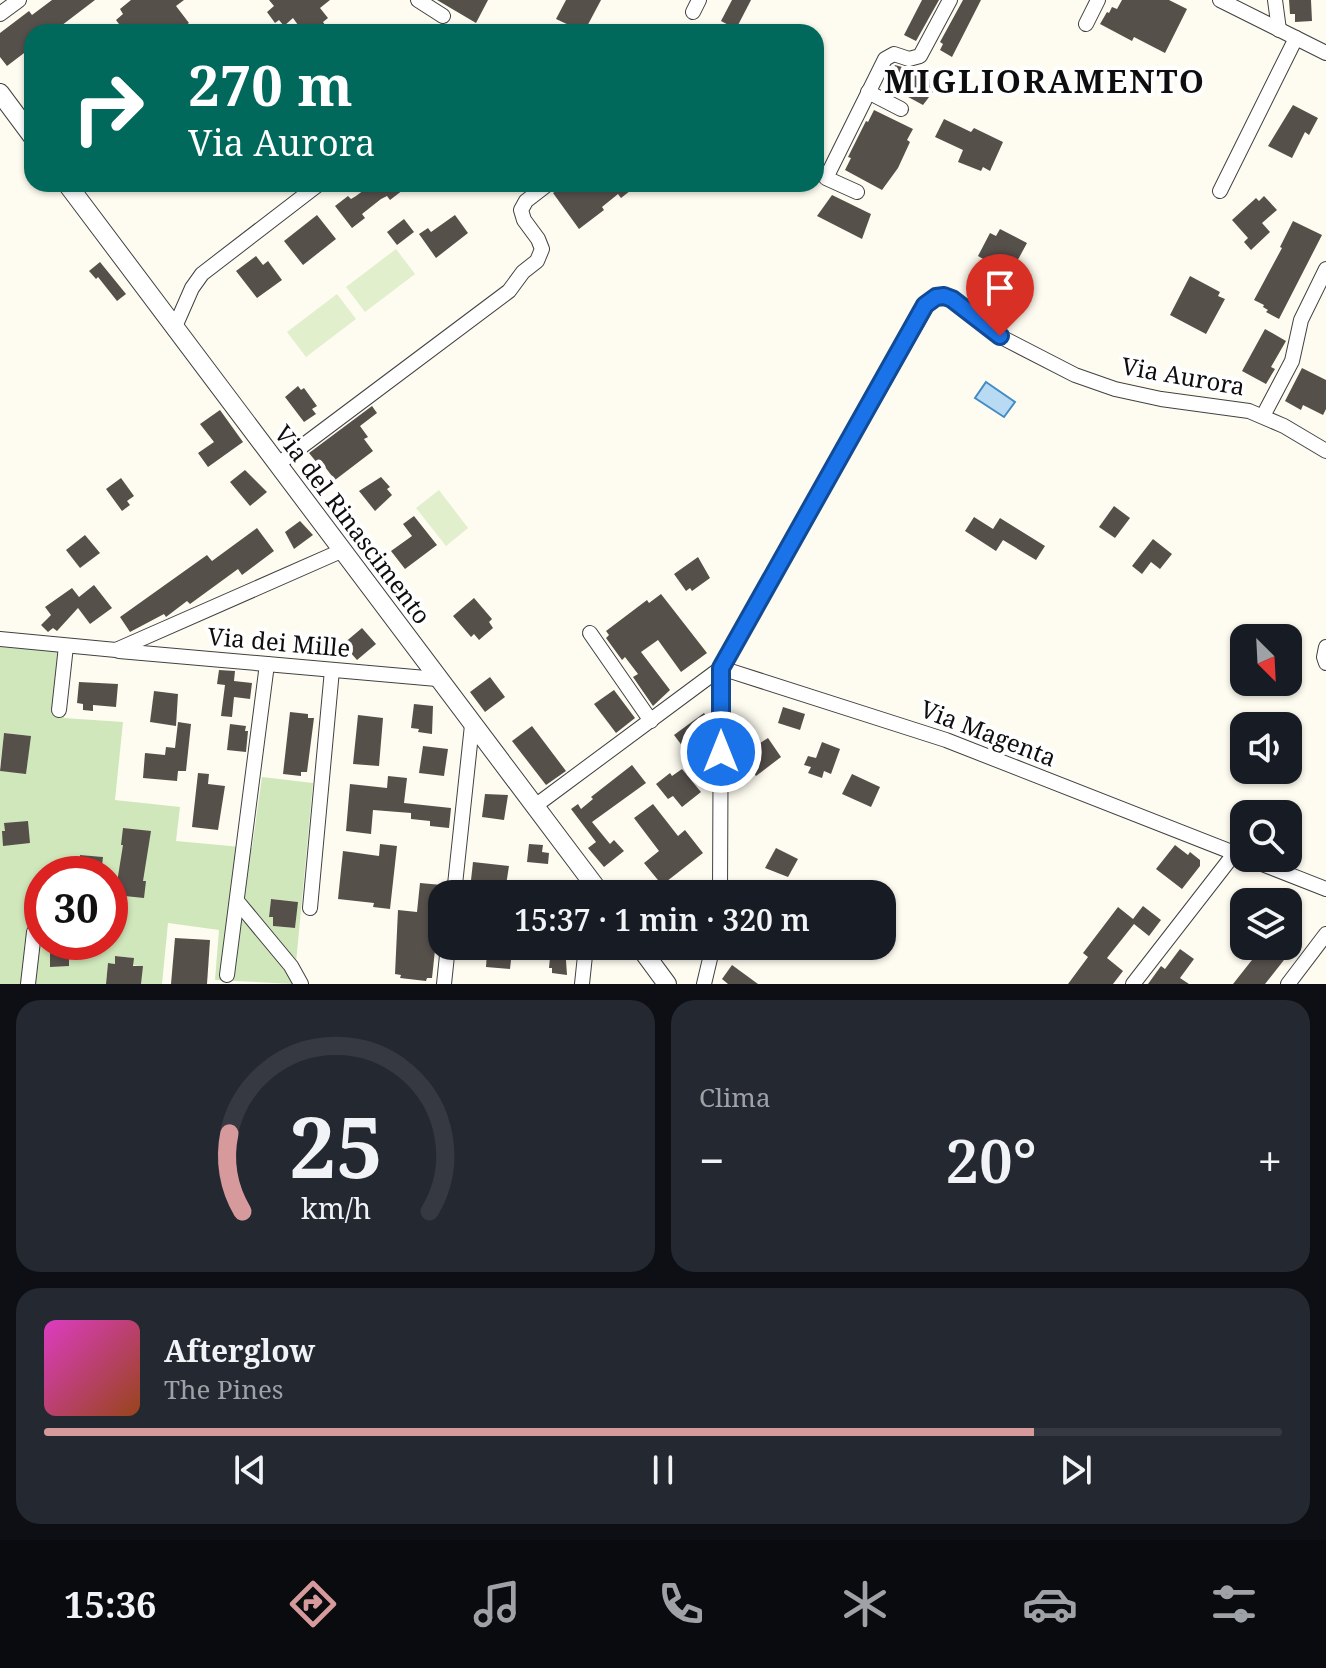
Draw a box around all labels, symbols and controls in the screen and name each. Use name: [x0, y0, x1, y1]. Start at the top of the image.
text: 270 m: [188, 46, 353, 122]
icon: right: [56, 56, 160, 160]
district label: MIGLIORAMENTO: [884, 59, 1206, 102]
text: Via Aurora: [188, 118, 375, 167]
pin: [966, 254, 1034, 336]
icon: arrive: [978, 266, 1022, 310]
street label: Via Aurora: [1119, 348, 1248, 403]
street label: Via del Rinascimento: [268, 418, 439, 630]
street label: Via dei Mille: [206, 619, 352, 664]
north arrow: [1230, 624, 1302, 696]
map controls: [1230, 624, 1302, 960]
street label: Via Magenta: [916, 692, 1061, 774]
position arrow: [679, 710, 763, 794]
button: sound: [1230, 712, 1302, 784]
button: search: [1230, 800, 1302, 872]
speed limit sign: 30: [24, 856, 128, 960]
button: layers: [1230, 888, 1302, 960]
text: 15:37 · 1 min · 320 m: [514, 899, 810, 940]
text: Clima: [699, 1079, 771, 1115]
text: 25: [288, 1089, 383, 1202]
text: 20°: [945, 1119, 1037, 1201]
text: −: [699, 1130, 724, 1190]
text: +: [1257, 1130, 1282, 1190]
text: km/h: [300, 1188, 371, 1227]
text: Afterglow: [164, 1330, 315, 1371]
text: The Pines: [164, 1371, 284, 1407]
icon: previous: [228, 1448, 272, 1492]
icon: pause: [641, 1448, 685, 1492]
icon: next: [1054, 1448, 1098, 1492]
icon: directions: [285, 1576, 341, 1632]
icon: music: [469, 1576, 525, 1632]
icon: phone: [653, 1576, 709, 1632]
icon: climate: [837, 1576, 893, 1632]
icon: car: [1022, 1576, 1078, 1632]
icon: filters: [1206, 1576, 1262, 1632]
text: 15:36: [64, 1580, 156, 1629]

